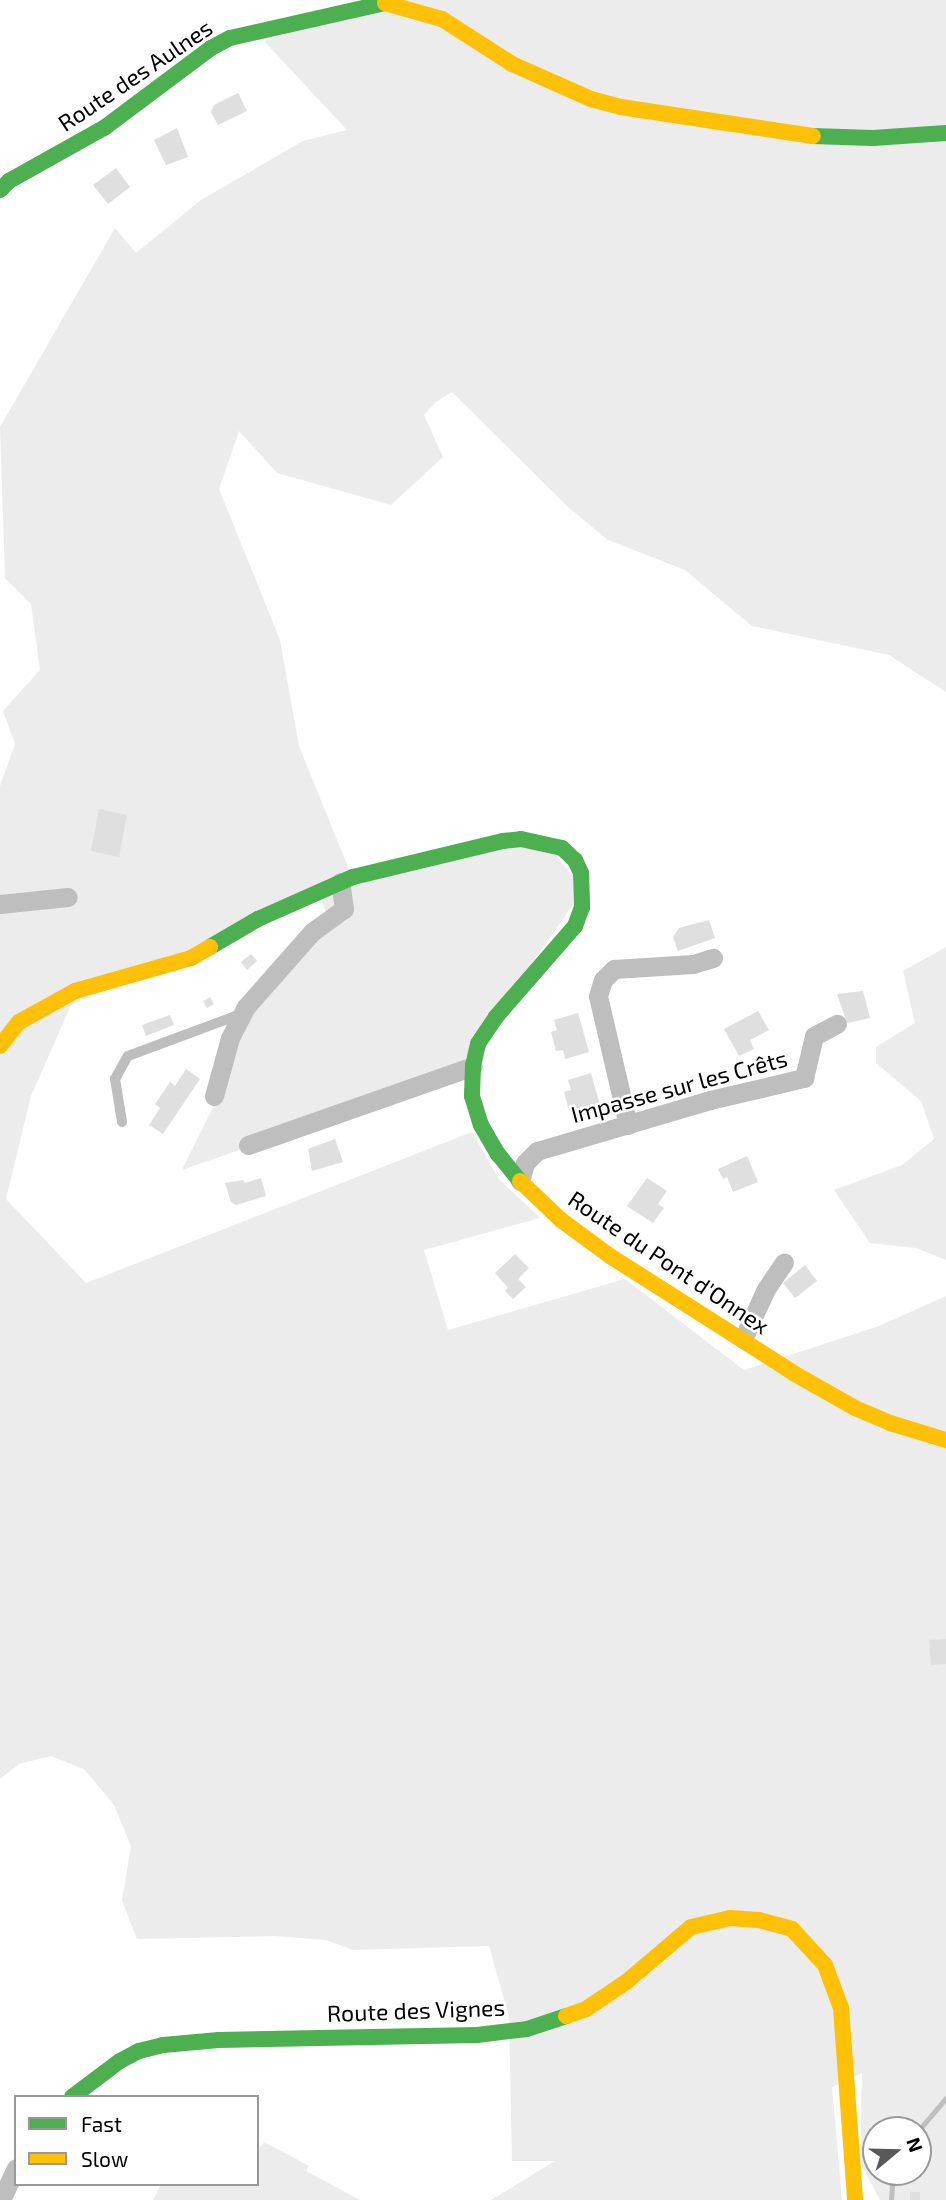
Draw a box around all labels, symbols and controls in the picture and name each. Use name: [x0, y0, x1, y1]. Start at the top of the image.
street label: Route des Aulnes: [52, 13, 218, 137]
street label: Impasse sur les Crêts: [568, 1044, 790, 1128]
street label: Route du Pont d'Onnex: [563, 1185, 775, 1339]
street label: Route des Vignes: [326, 1993, 506, 2027]
legend: [14, 2095, 259, 2186]
text: Fast: [81, 2111, 122, 2136]
north arrow: [862, 2116, 932, 2186]
text: N: [902, 2134, 929, 2155]
text: Slow: [81, 2146, 128, 2171]

